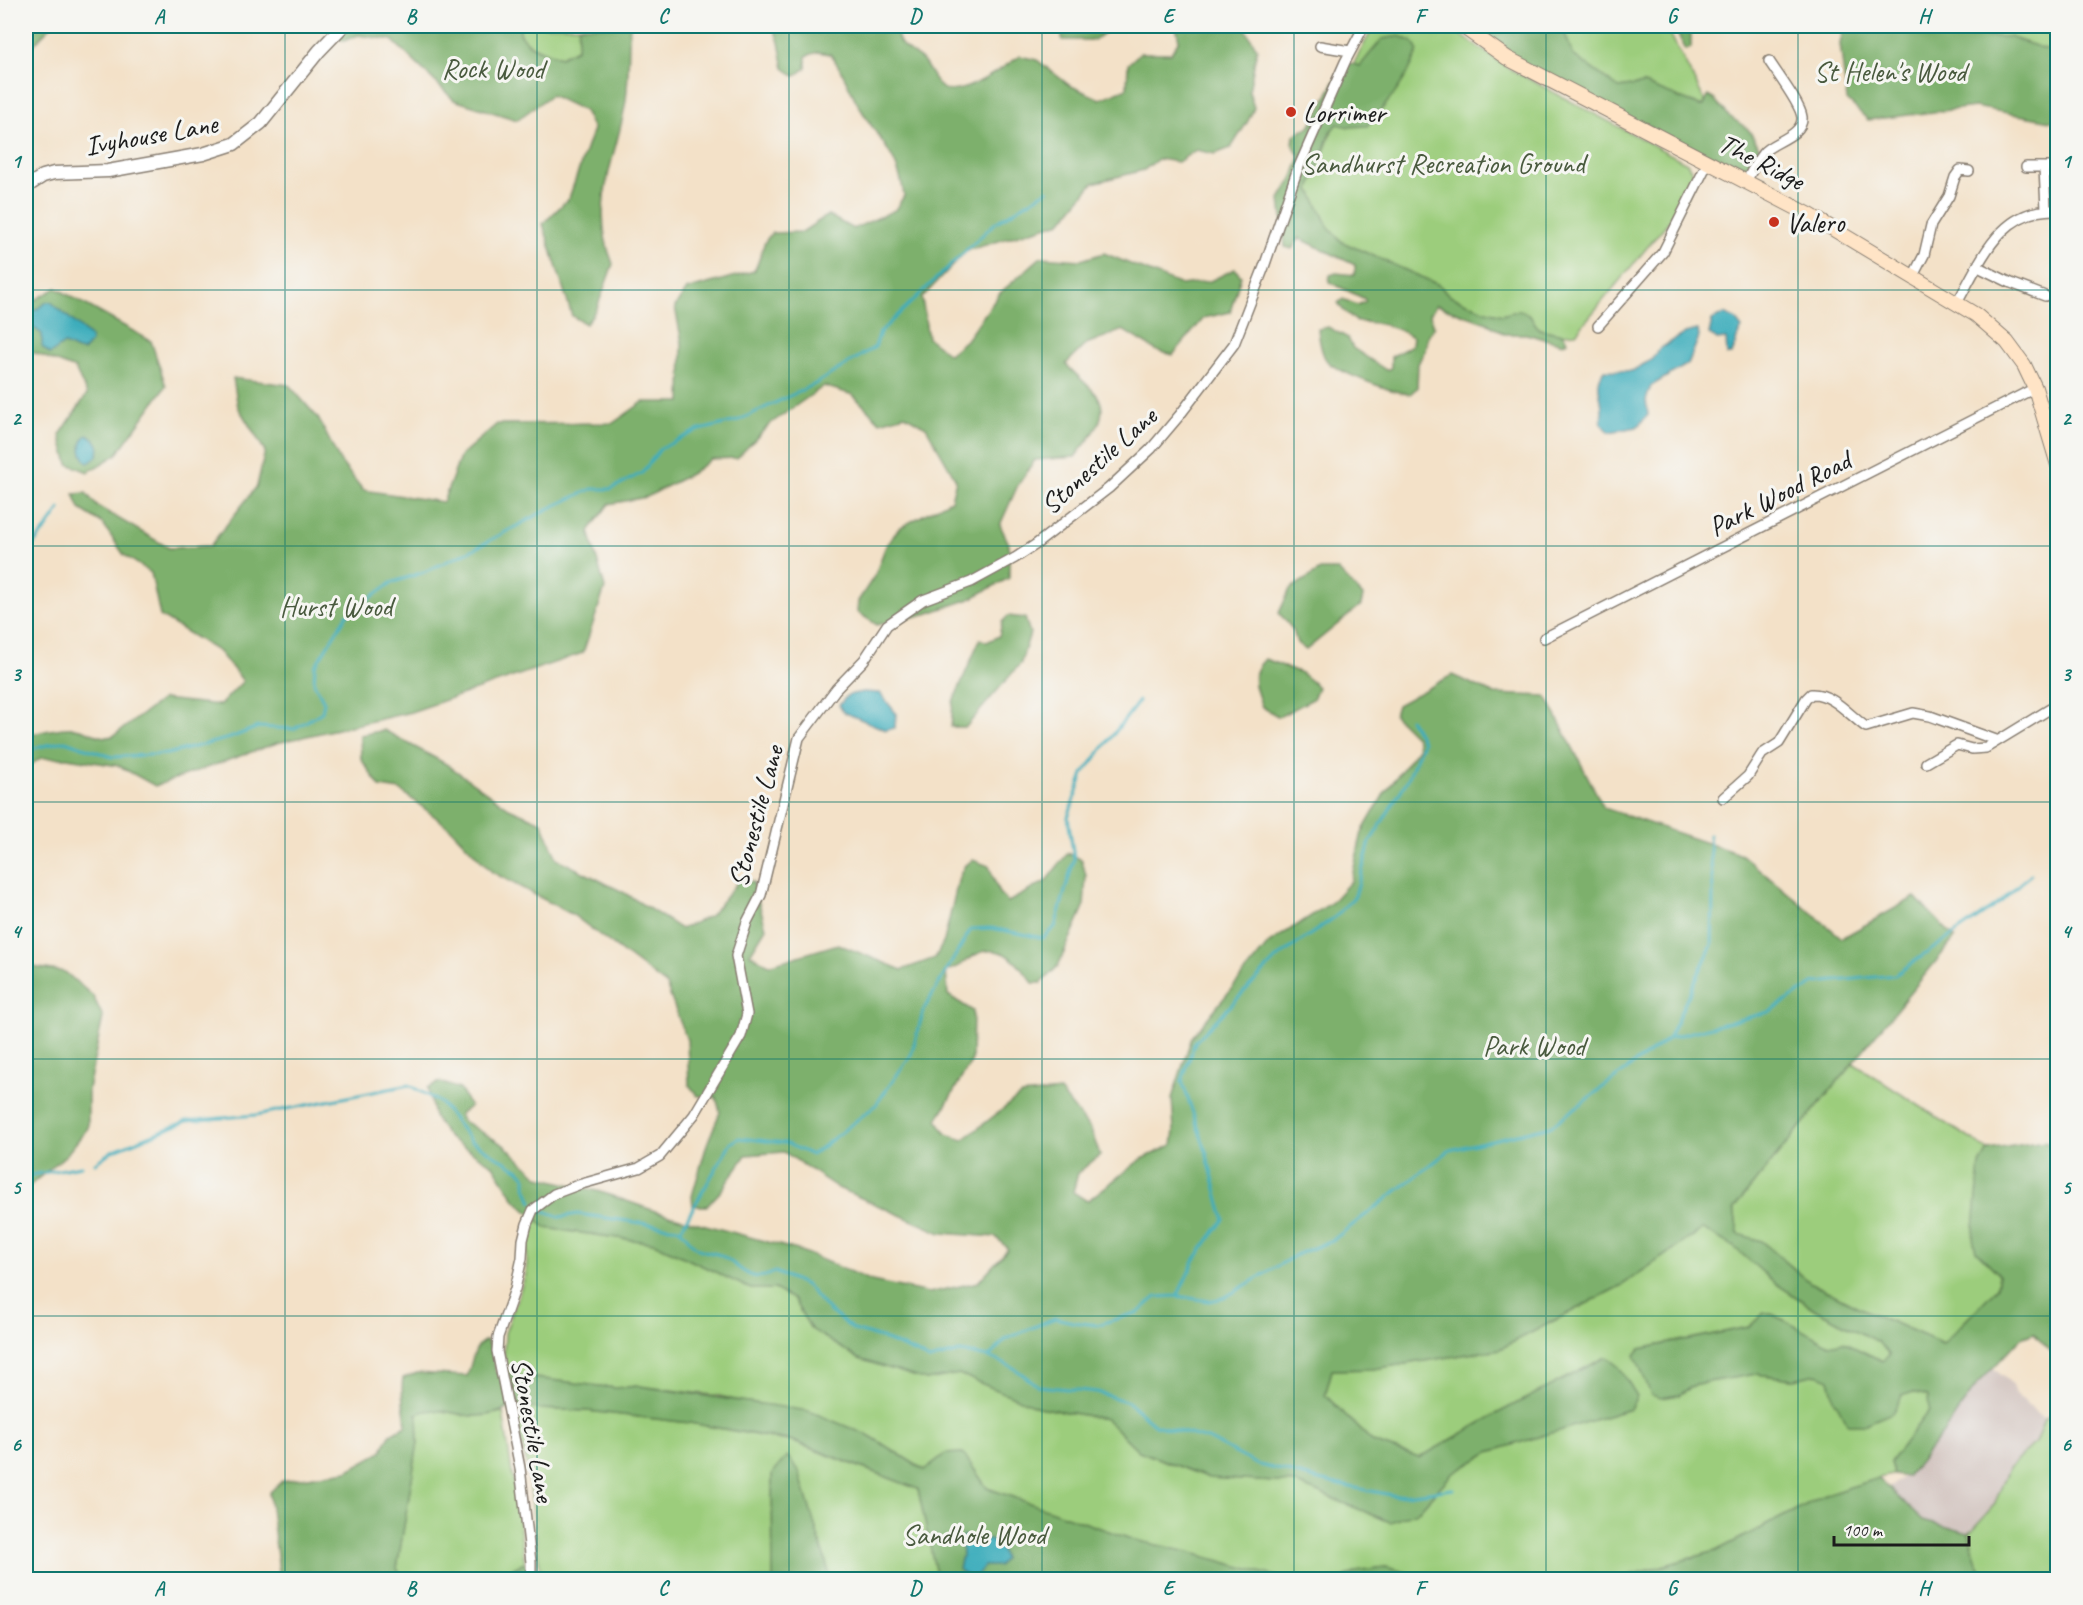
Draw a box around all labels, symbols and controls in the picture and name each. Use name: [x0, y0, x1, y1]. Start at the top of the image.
text: A: [154, 4, 166, 29]
text: B: [406, 4, 418, 29]
text: C: [658, 4, 670, 29]
text: D: [909, 4, 923, 29]
text: E: [1163, 4, 1177, 29]
text: F: [1415, 4, 1429, 29]
text: G: [1667, 4, 1680, 29]
text: H: [1918, 4, 1933, 29]
park label: Rock Wood: [442, 51, 548, 86]
park label: St Helen's Wood: [1814, 54, 1970, 89]
place label: Lorrimer: [1303, 95, 1388, 130]
street label: Ivyhouse Lane: [82, 105, 222, 163]
marker: Lorrimer: [1284, 105, 1298, 119]
street label: The Ridge: [1713, 125, 1812, 199]
park label: Sandhurst Recreation Ground: [1301, 146, 1589, 181]
text: 1: [12, 149, 23, 174]
text: 1: [2062, 149, 2073, 174]
place label: Valero: [1786, 205, 1846, 240]
marker: Valero: [1767, 215, 1781, 229]
street label: Stonestile Lane: [1033, 398, 1165, 522]
text: 2: [12, 406, 23, 431]
text: 2: [2062, 406, 2073, 431]
street label: Park Wood Road: [1702, 441, 1860, 544]
park label: Hurst Wood: [280, 589, 396, 624]
text: 3: [12, 662, 23, 687]
text: 3: [2062, 662, 2073, 687]
street label: Stonestile Lane: [720, 740, 792, 890]
text: 4: [12, 919, 24, 944]
text: 4: [2062, 919, 2074, 944]
park label: Park Wood: [1483, 1028, 1589, 1063]
text: 5: [12, 1175, 23, 1200]
text: 5: [2062, 1175, 2073, 1200]
street label: Stonestile Lane: [504, 1356, 564, 1506]
text: 6: [11, 1432, 22, 1457]
text: 6: [2061, 1432, 2072, 1457]
scale bar: [1834, 1509, 1969, 1547]
park label: Sandhole Wood: [902, 1517, 1050, 1552]
text: 100 m: [1843, 1519, 1884, 1541]
text: A: [154, 1576, 166, 1601]
text: B: [406, 1576, 418, 1601]
text: C: [658, 1576, 670, 1601]
text: D: [909, 1576, 923, 1601]
text: E: [1163, 1576, 1177, 1601]
text: F: [1415, 1576, 1429, 1601]
text: G: [1667, 1576, 1680, 1601]
text: H: [1918, 1576, 1933, 1601]

